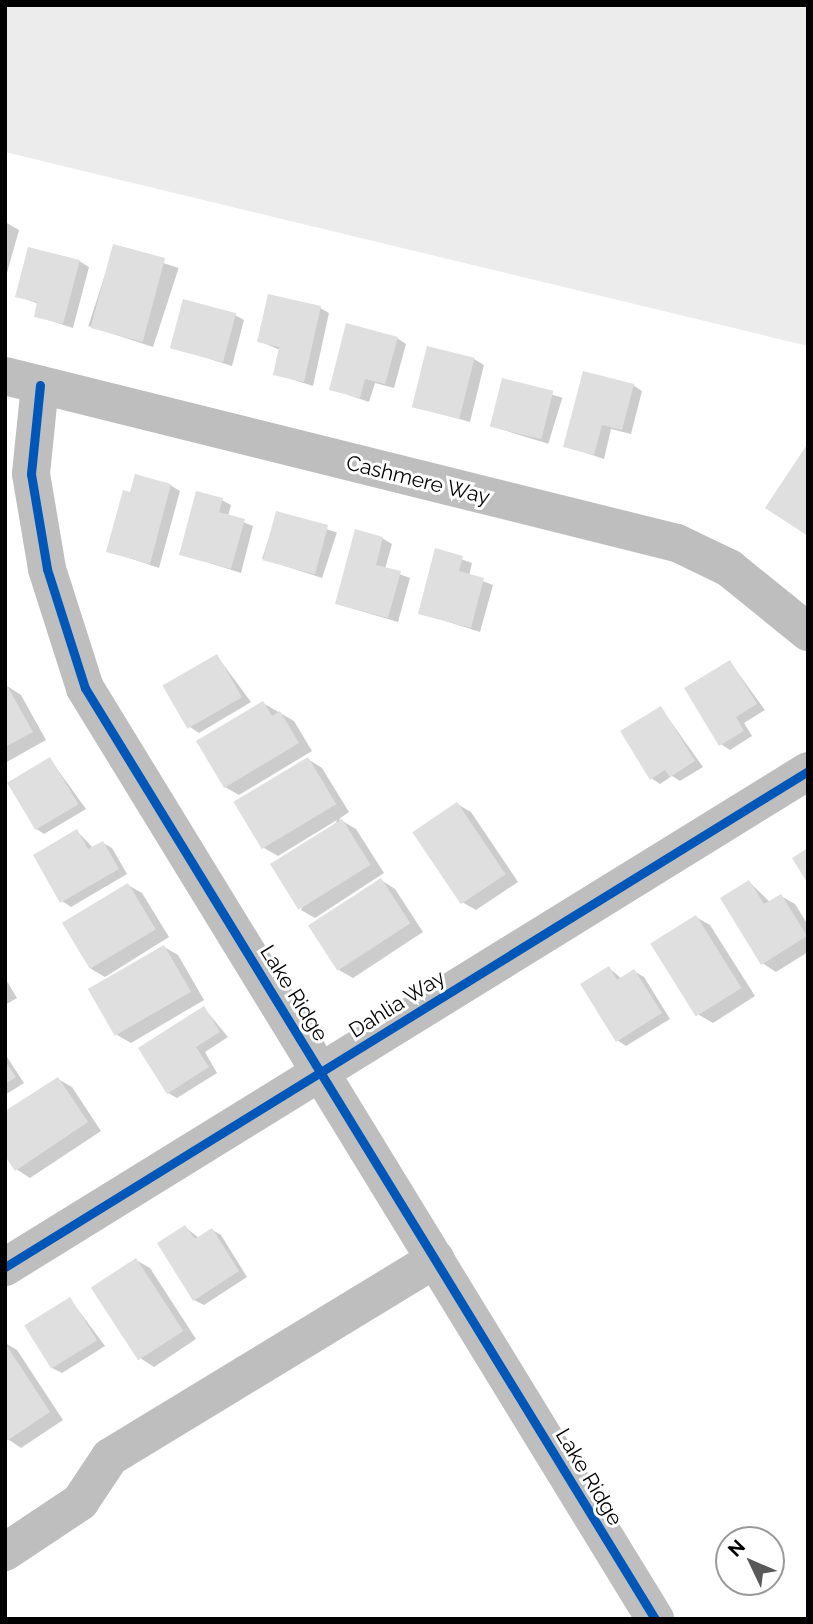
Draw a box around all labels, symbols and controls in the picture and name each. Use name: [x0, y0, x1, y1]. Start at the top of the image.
street label: Cashmere Way: [343, 450, 493, 510]
street label: Lake Ridge: [255, 940, 333, 1046]
street label: Dahlia Way: [344, 964, 450, 1044]
street label: Lake Ridge: [550, 1424, 628, 1530]
north arrow: [715, 1526, 785, 1596]
text: N: [723, 1535, 749, 1561]

